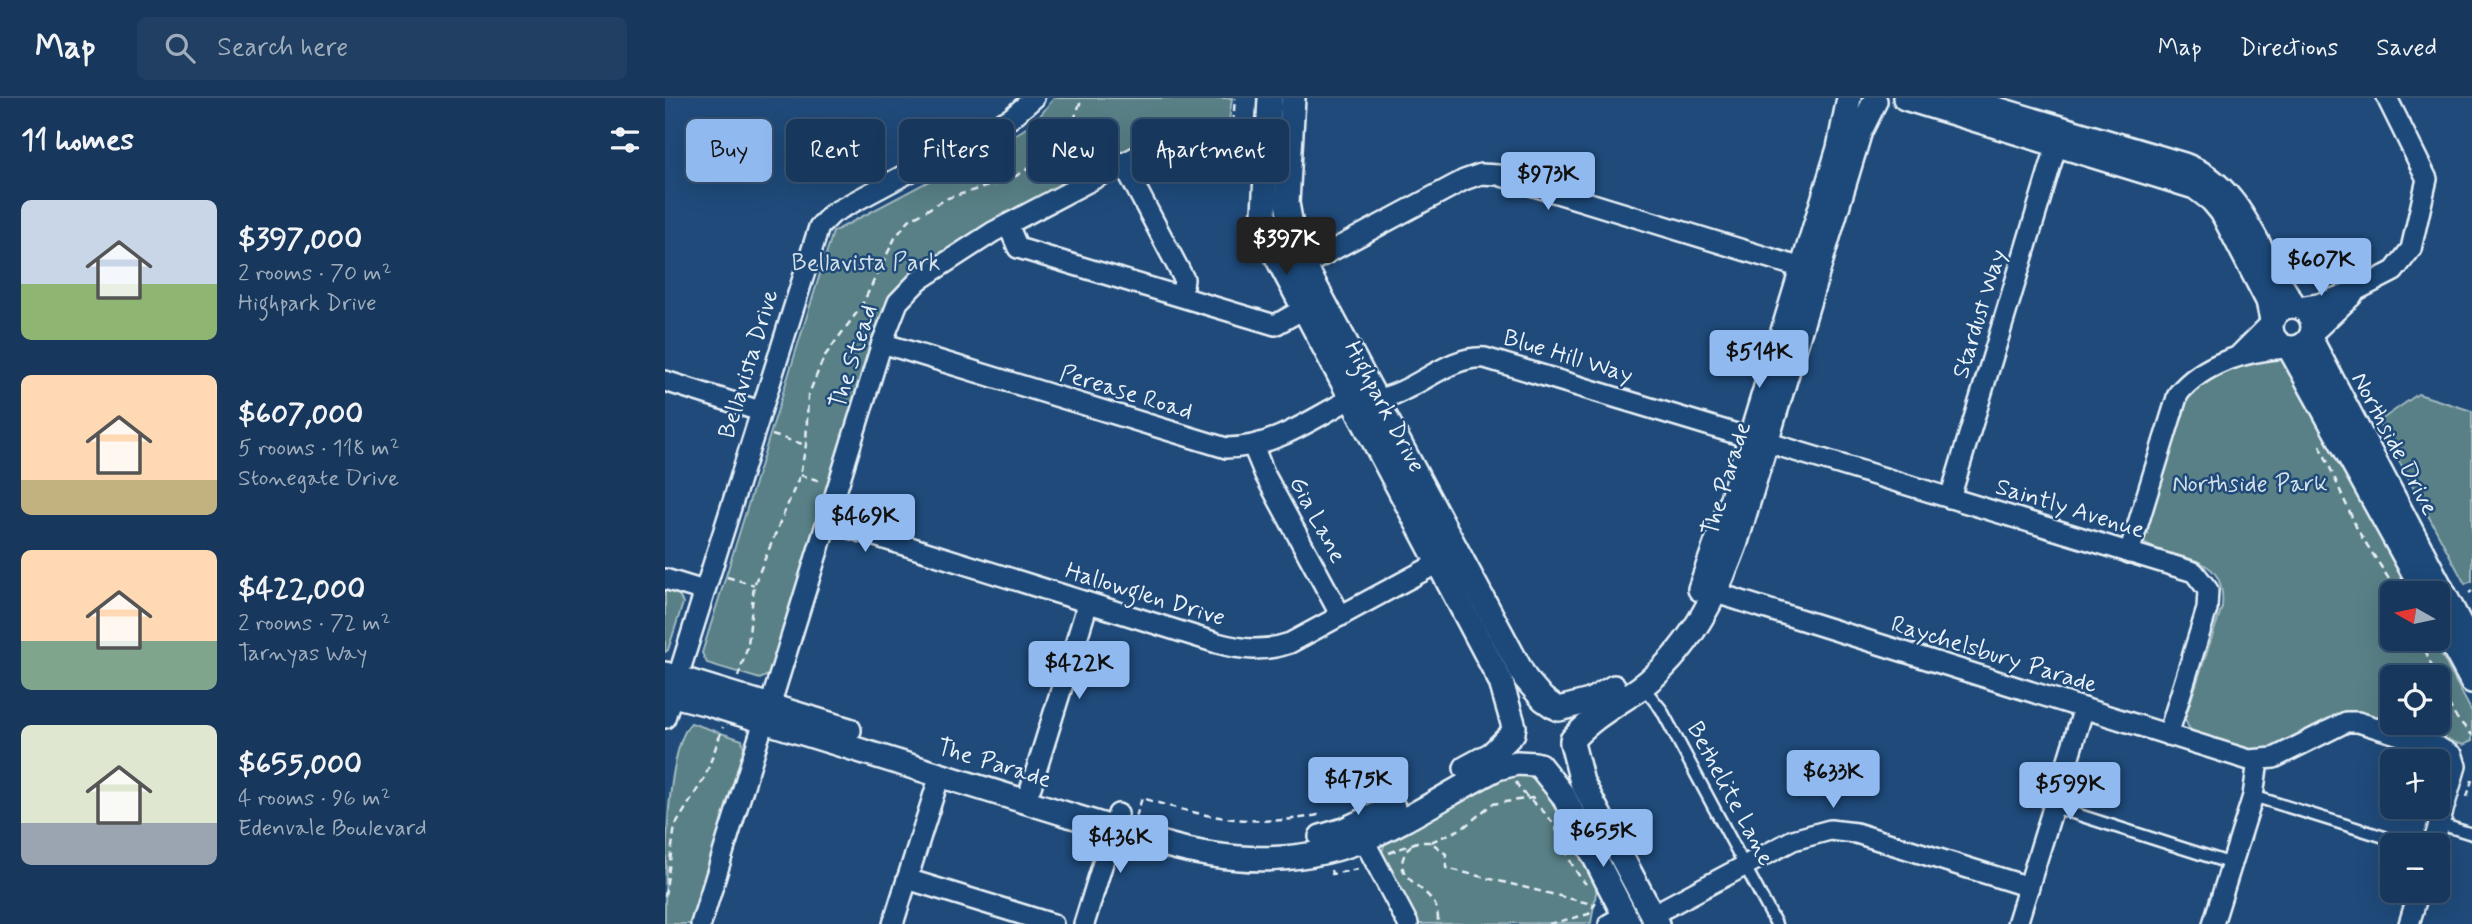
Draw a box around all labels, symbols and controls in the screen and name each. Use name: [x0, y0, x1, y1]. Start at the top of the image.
search box: [137, 17, 627, 80]
text: Map: [35, 26, 95, 70]
icon: search: [161, 29, 199, 67]
text: Search here: [217, 31, 348, 65]
text: Map: [2158, 33, 2202, 64]
text: Directions: [2240, 33, 2338, 64]
text: Saved: [2376, 33, 2437, 64]
chip: Buy: [686, 119, 772, 182]
chip: Rent: [786, 119, 885, 182]
chip: Filters: [899, 119, 1014, 182]
chip: New: [1028, 119, 1118, 182]
chip: Apartment: [1132, 119, 1289, 182]
text: 11 homes: [21, 121, 134, 160]
icon: filters: [606, 121, 644, 159]
pin: $973K: [1499, 152, 1597, 212]
text: $973K: [1517, 160, 1579, 190]
pin: $397K: [1237, 218, 1335, 277]
text: $397,000: [238, 220, 362, 259]
text: $397K: [1253, 225, 1319, 255]
icon: home: [77, 228, 161, 312]
pin: $607K: [2272, 238, 2370, 298]
street label: Stardust Way: [1946, 246, 2014, 382]
text: $607K: [2287, 246, 2355, 276]
park label: Bellavista Park: [792, 248, 941, 279]
text: 2 rooms · 70 m²: [238, 259, 392, 289]
street label: Bellavista Drive: [712, 286, 786, 442]
text: Highpark Drive: [238, 289, 377, 319]
street label: The Stead: [823, 301, 885, 413]
street label: Blue Hill Way: [1499, 323, 1637, 391]
pin: $514K: [1710, 330, 1808, 390]
street label: Highpark Drive: [1334, 336, 1432, 480]
text: $514K: [1726, 338, 1793, 368]
street label: Perease Road: [1056, 358, 1196, 428]
street label: Northside Drive: [2343, 367, 2445, 521]
text: $607,000: [238, 395, 363, 434]
icon: home: [77, 403, 161, 487]
street label: The Parade: [1695, 418, 1759, 540]
text: 5 rooms · 118 m²: [238, 434, 400, 464]
text: Stonegate Drive: [238, 464, 399, 494]
park label: Northside Park: [2172, 469, 2328, 500]
street label: Gia Lane: [1281, 471, 1353, 569]
street label: Saintly Avenue: [1992, 472, 2148, 546]
pin: $469K: [816, 494, 914, 554]
text: $469K: [831, 502, 899, 532]
street label: Hallowglen Drive: [1060, 556, 1229, 637]
text: $422,000: [238, 570, 365, 609]
icon: home: [77, 578, 161, 662]
north arrow: [2380, 581, 2450, 651]
map controls: [2380, 581, 2450, 903]
text: 2 rooms · 72 m²: [238, 609, 391, 639]
street label: Raychelsbury Parade: [1887, 609, 2101, 701]
text: Tarnyas Way: [238, 639, 368, 669]
pin: $422K: [1030, 642, 1128, 701]
text: $422K: [1045, 649, 1114, 679]
button: locate: [2380, 665, 2450, 735]
street label: Bethelite Lane: [1679, 716, 1781, 872]
street label: The Parade: [933, 732, 1055, 796]
text: $655,000: [238, 745, 362, 784]
button: +: [2380, 749, 2450, 819]
pin: $633K: [1784, 750, 1882, 810]
icon: home: [77, 753, 161, 837]
pin: $475K: [1309, 758, 1407, 817]
text: $633K: [1803, 758, 1863, 788]
pin: $599K: [2021, 762, 2119, 822]
text: $475K: [1324, 765, 1392, 795]
text: $599K: [2035, 770, 2105, 800]
text: 4 rooms · 96 m²: [238, 784, 391, 814]
pin: $655K: [1554, 810, 1652, 869]
text: Edenvale Boulevard: [238, 814, 427, 844]
pin: $436K: [1071, 816, 1169, 875]
text: $655K: [1570, 817, 1636, 847]
text: $436K: [1088, 823, 1152, 853]
button: −: [2380, 833, 2450, 903]

